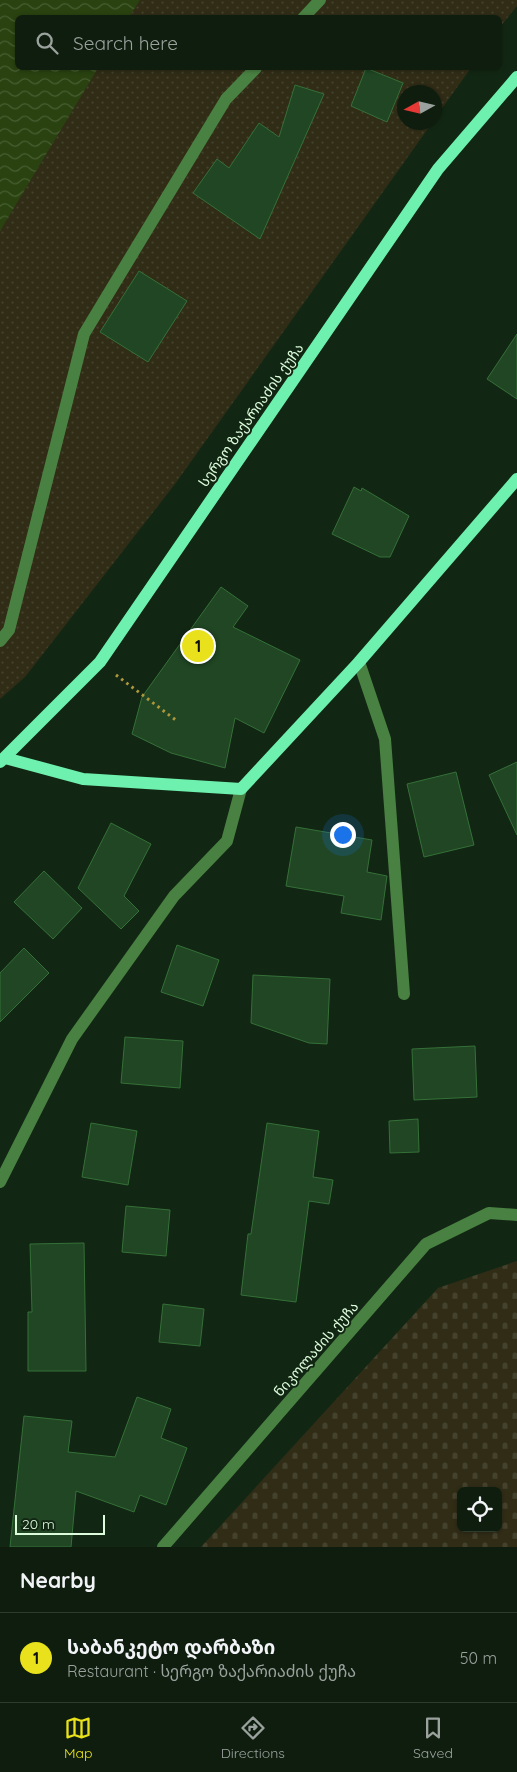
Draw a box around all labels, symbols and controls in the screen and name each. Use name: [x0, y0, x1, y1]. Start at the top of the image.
search box: [15, 15, 502, 70]
icon: search: [33, 29, 61, 57]
text: Search here: [73, 31, 178, 55]
north arrow: [397, 85, 442, 130]
street label: სერგო ზაქარიაძის ქუჩა: [195, 340, 307, 490]
pin: 1: [182, 627, 214, 665]
your location: [330, 822, 356, 848]
street label: ნიკოლაძის ქუჩა: [270, 1298, 362, 1400]
map controls: [457, 1487, 502, 1532]
button: locate: [457, 1487, 502, 1532]
scale bar: [15, 1512, 105, 1535]
text: 20 m: [22, 1515, 55, 1533]
text: Nearby: [20, 1567, 96, 1593]
text: საბანკეტო დარბაზი: [67, 1635, 275, 1659]
text: 1: [33, 1648, 39, 1668]
text: 50 m: [460, 1648, 497, 1668]
text: Restaurant · სერგო ზაქარიაძის ქუჩა: [67, 1661, 356, 1681]
tab: Map: [64, 1714, 93, 1762]
tab: Directions: [221, 1714, 285, 1762]
tab: Saved: [413, 1714, 453, 1762]

